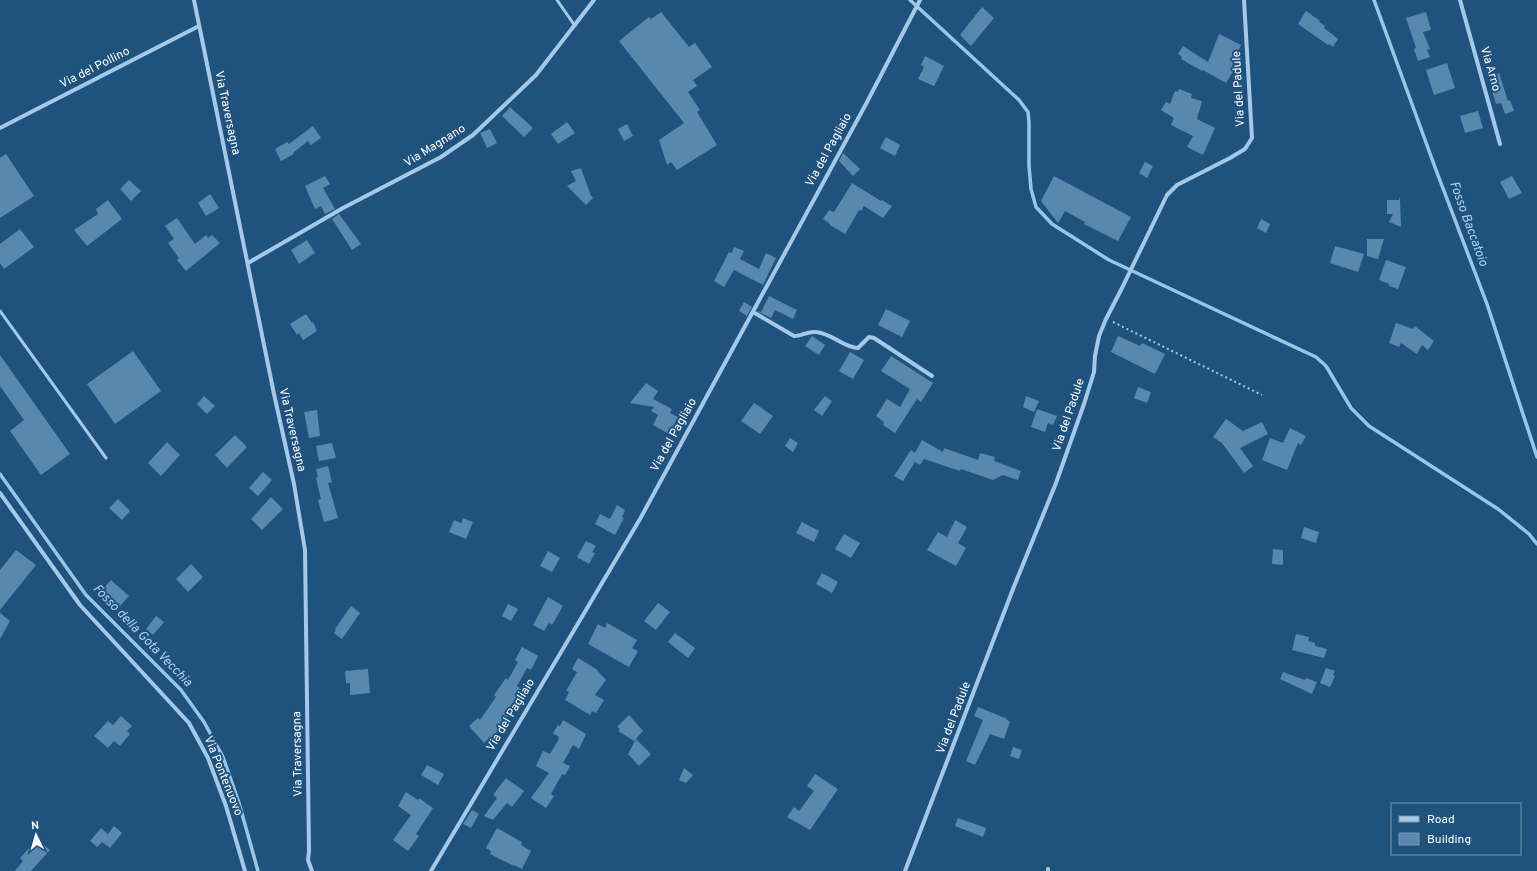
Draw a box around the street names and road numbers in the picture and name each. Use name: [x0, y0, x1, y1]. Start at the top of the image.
street label: Via del Pollino: [57, 43, 133, 92]
street label: Via Arno: [1476, 45, 1504, 94]
street label: Via del Padule: [1229, 51, 1249, 127]
street label: Via Traversagna: [210, 70, 244, 156]
street label: Via del Pagliaio: [802, 110, 856, 190]
street label: Via Magnano: [401, 121, 469, 171]
street label: Via del Padule: [1049, 376, 1089, 454]
street label: Via Traversagna: [275, 387, 309, 473]
street label: Via del Pagliaio: [647, 395, 701, 475]
street label: Via del Pagliaio: [483, 675, 539, 754]
street label: Via del Padule: [933, 680, 975, 756]
street label: Via Traversagna: [289, 711, 307, 797]
street label: Via Pontenuovo: [200, 734, 246, 819]

